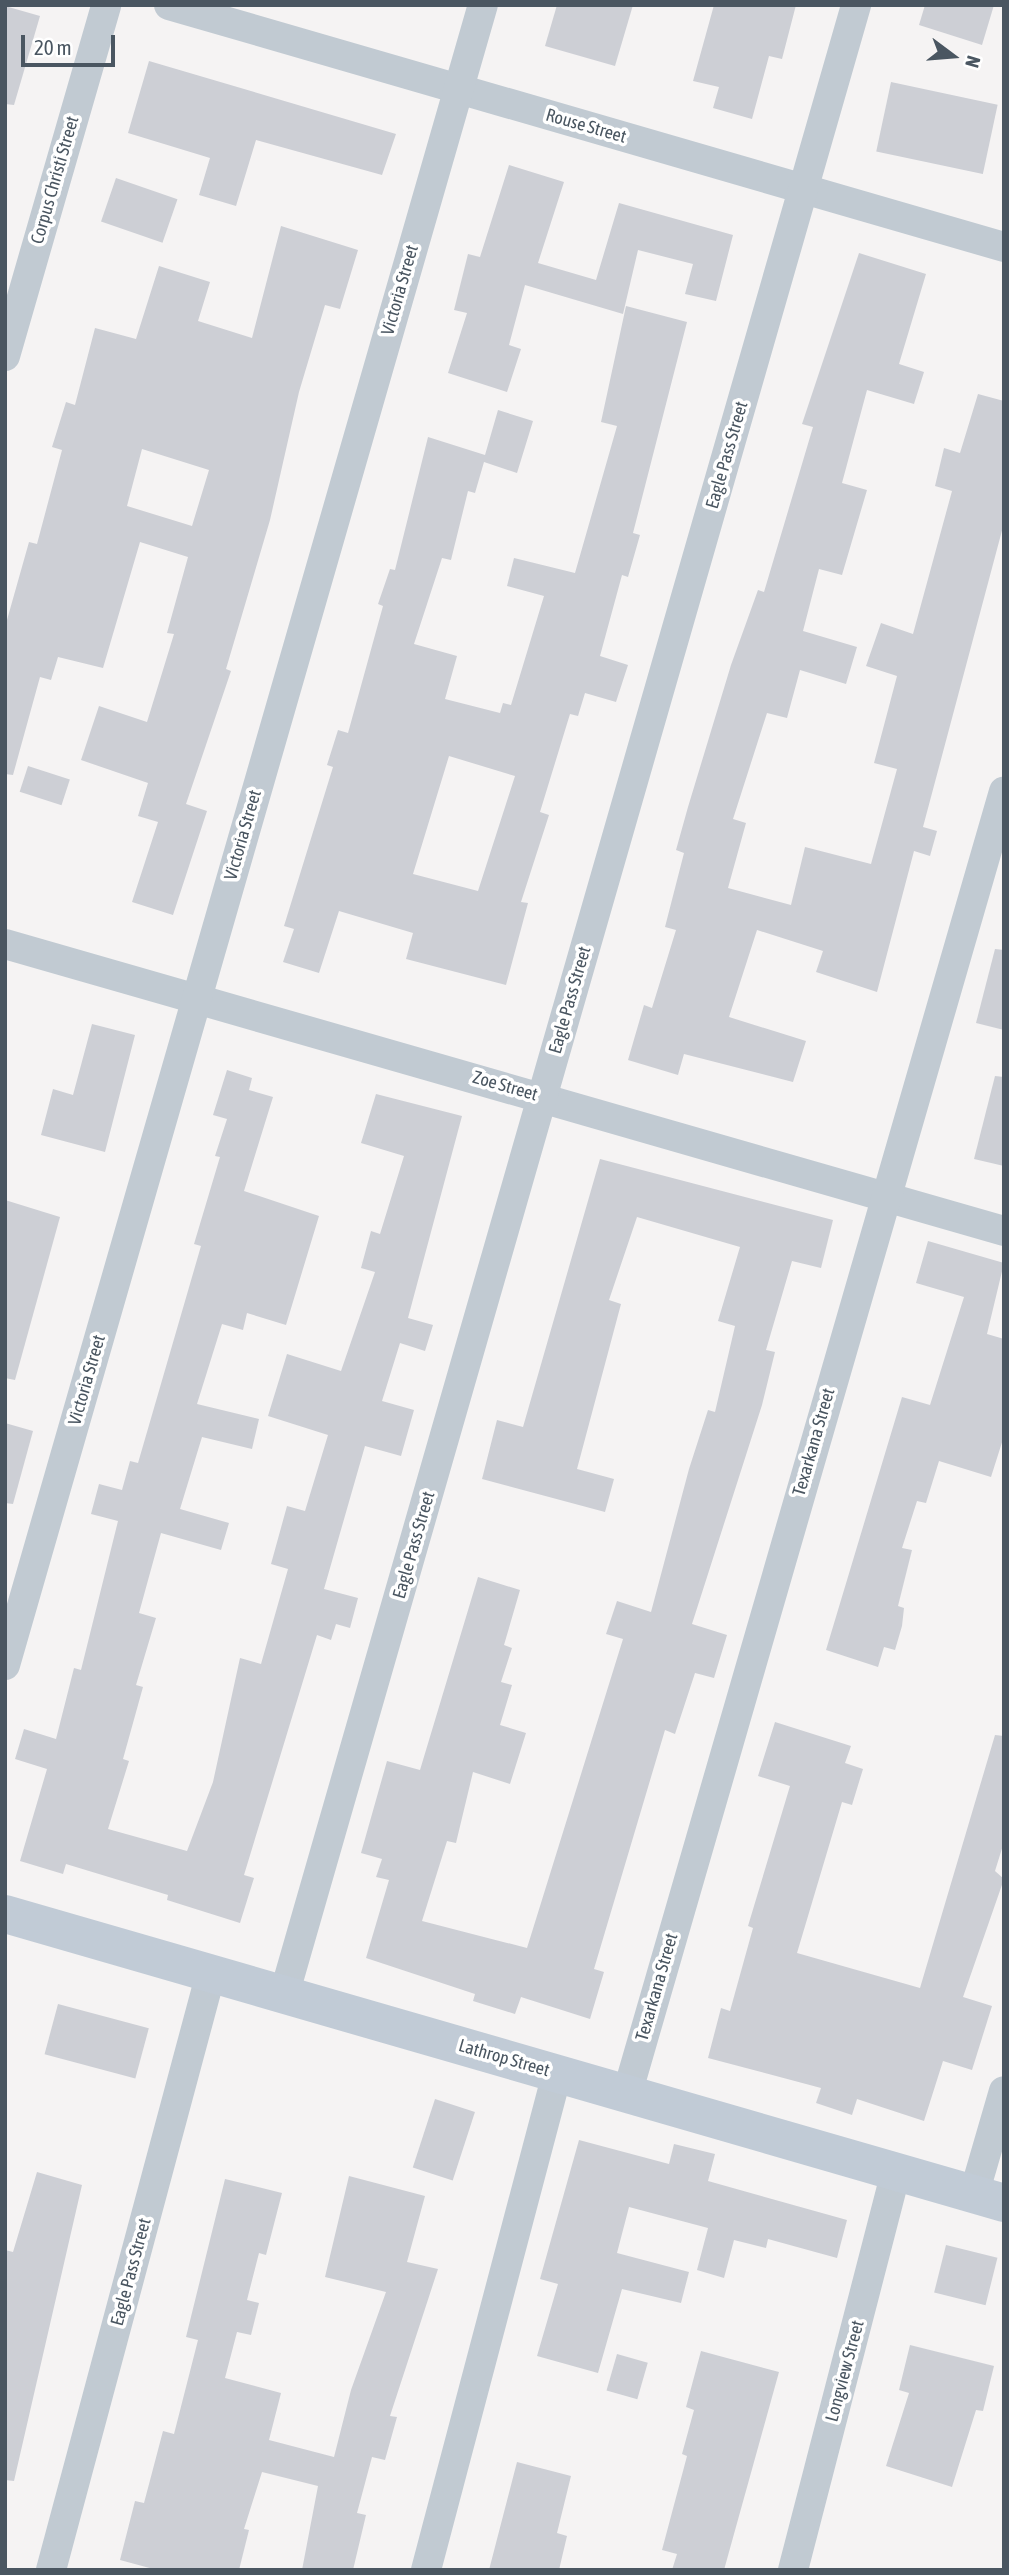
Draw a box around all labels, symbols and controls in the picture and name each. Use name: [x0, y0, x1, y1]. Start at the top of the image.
scale bar: [24, 21, 119, 65]
north arrow: [918, 21, 988, 91]
text: 20 m: [34, 35, 72, 59]
text: N: [961, 53, 985, 70]
street label: Rouse Street: [543, 104, 629, 148]
street label: Corpus Christi Street: [26, 114, 84, 246]
street label: Victoria Street: [377, 242, 423, 338]
street label: Eagle Pass Street: [701, 399, 753, 511]
street label: Victoria Street: [220, 787, 266, 883]
street label: Eagle Pass Street: [544, 944, 596, 1056]
street label: Zoe Street: [470, 1066, 540, 1106]
street label: Victoria Street: [64, 1332, 110, 1428]
street label: Texarkana Street: [788, 1386, 840, 1498]
street label: Eagle Pass Street: [388, 1489, 440, 1601]
street label: Texarkana Street: [631, 1931, 683, 2043]
street label: Lathrop Street: [456, 2035, 552, 2081]
street label: Eagle Pass Street: [106, 2216, 156, 2328]
street label: Longview Street: [821, 2318, 869, 2424]

